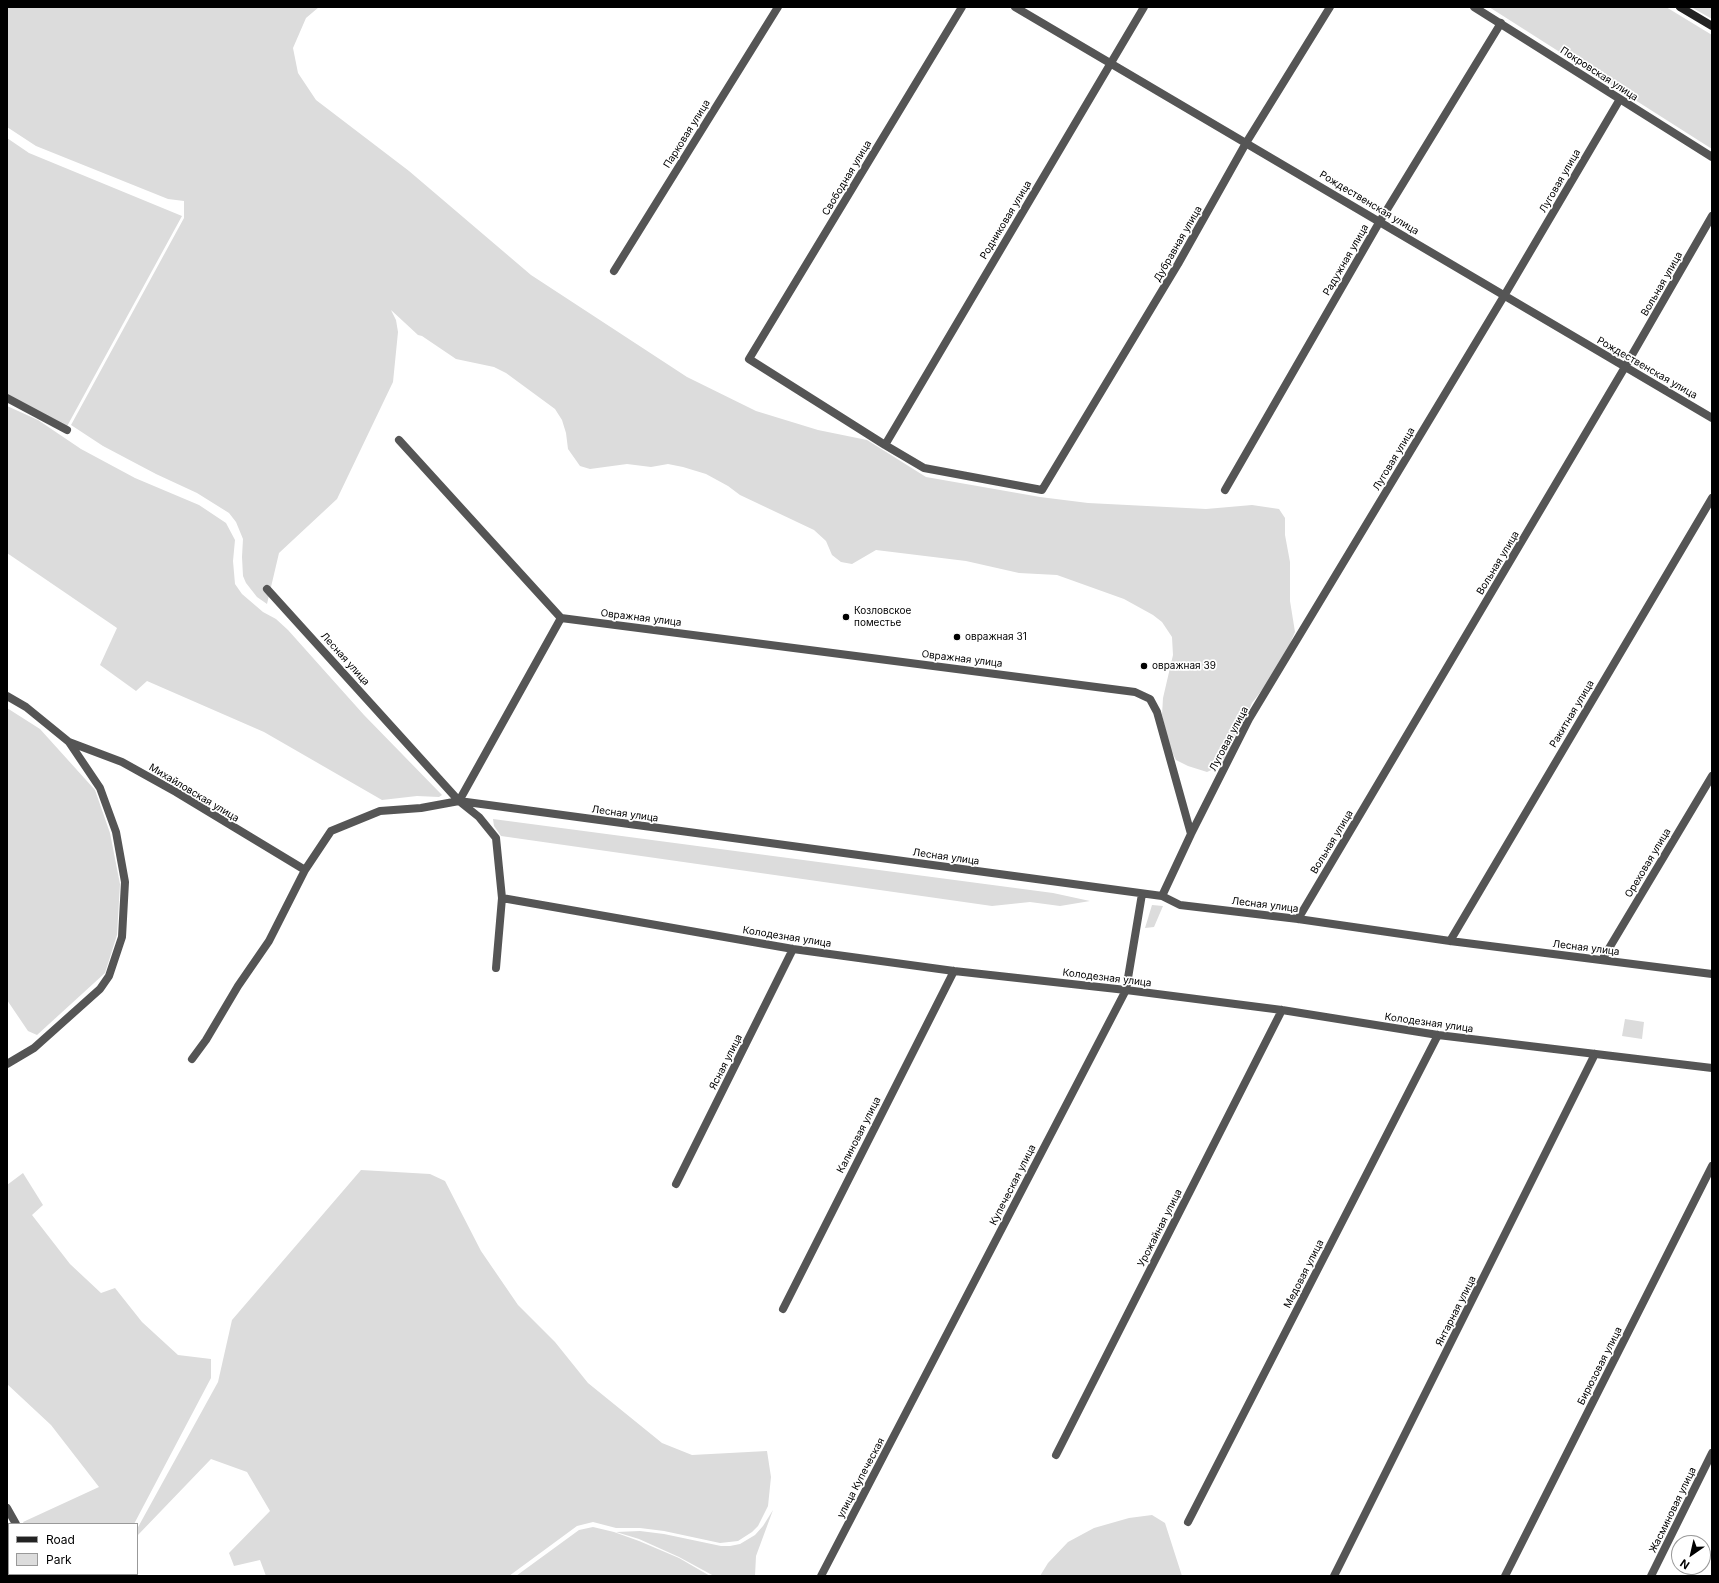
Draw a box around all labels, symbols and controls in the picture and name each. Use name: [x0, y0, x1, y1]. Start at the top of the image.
street label: Покровская улица: [1558, 44, 1640, 104]
street label: Парковая улица: [661, 98, 713, 170]
street label: Свободная улица: [820, 138, 874, 218]
street label: Луговая улица: [1537, 147, 1583, 215]
street label: Рождественская улица: [1317, 169, 1421, 237]
street label: Родниковая улица: [978, 178, 1034, 262]
street label: Дубравная улица: [1151, 204, 1205, 284]
street label: Радужная улица: [1321, 222, 1371, 298]
street label: Вольная улица: [1639, 250, 1685, 318]
street label: Рождественская улица: [1595, 334, 1699, 402]
street label: Луговая улица: [1370, 425, 1418, 493]
street label: Вольная улица: [1474, 529, 1522, 597]
place label: Козловское поместье: [854, 605, 911, 628]
street label: Овражная улица: [600, 607, 682, 629]
marker: Козловское поместье: [841, 612, 851, 622]
street label: Лесная улица: [318, 630, 372, 688]
place label: овражная 31: [965, 631, 1027, 643]
marker: овражная 31: [952, 632, 962, 642]
street label: Овражная улица: [921, 648, 1003, 670]
place label: овражная 39: [1152, 660, 1216, 672]
marker: овражная 39: [1139, 661, 1149, 671]
street label: Ракитная улица: [1547, 678, 1597, 750]
street label: Луговая улица: [1207, 705, 1251, 773]
street label: Михайловская улица: [147, 761, 241, 825]
street label: Лесная улица: [591, 803, 659, 825]
street label: Вольная улица: [1308, 808, 1356, 876]
street label: Ореховая улица: [1623, 826, 1673, 900]
street label: Лесная улица: [912, 846, 980, 868]
street label: Лесная улица: [1231, 895, 1299, 915]
street label: Колодезная улица: [742, 924, 832, 950]
street label: Лесная улица: [1552, 938, 1620, 958]
street label: Колодезная улица: [1062, 967, 1152, 989]
street label: Колодезная улица: [1384, 1011, 1474, 1035]
street label: Ясная улица: [707, 1032, 745, 1092]
street label: Калиновая улица: [835, 1095, 883, 1175]
street label: Купеческая улица: [987, 1143, 1039, 1227]
street label: Урожайная улица: [1135, 1187, 1185, 1269]
street label: Медовая улица: [1282, 1238, 1326, 1310]
street label: Янтарная улица: [1433, 1274, 1479, 1348]
street label: Бирюзовая улица: [1575, 1325, 1625, 1407]
street label: улица Купеческая: [835, 1436, 887, 1520]
street label: Жасминовая улица: [1647, 1465, 1699, 1555]
legend: [8, 1523, 138, 1575]
text: Road: [46, 1532, 75, 1547]
north arrow: [1671, 1535, 1711, 1575]
text: Park: [46, 1552, 72, 1567]
text: N: [1677, 1556, 1692, 1572]

